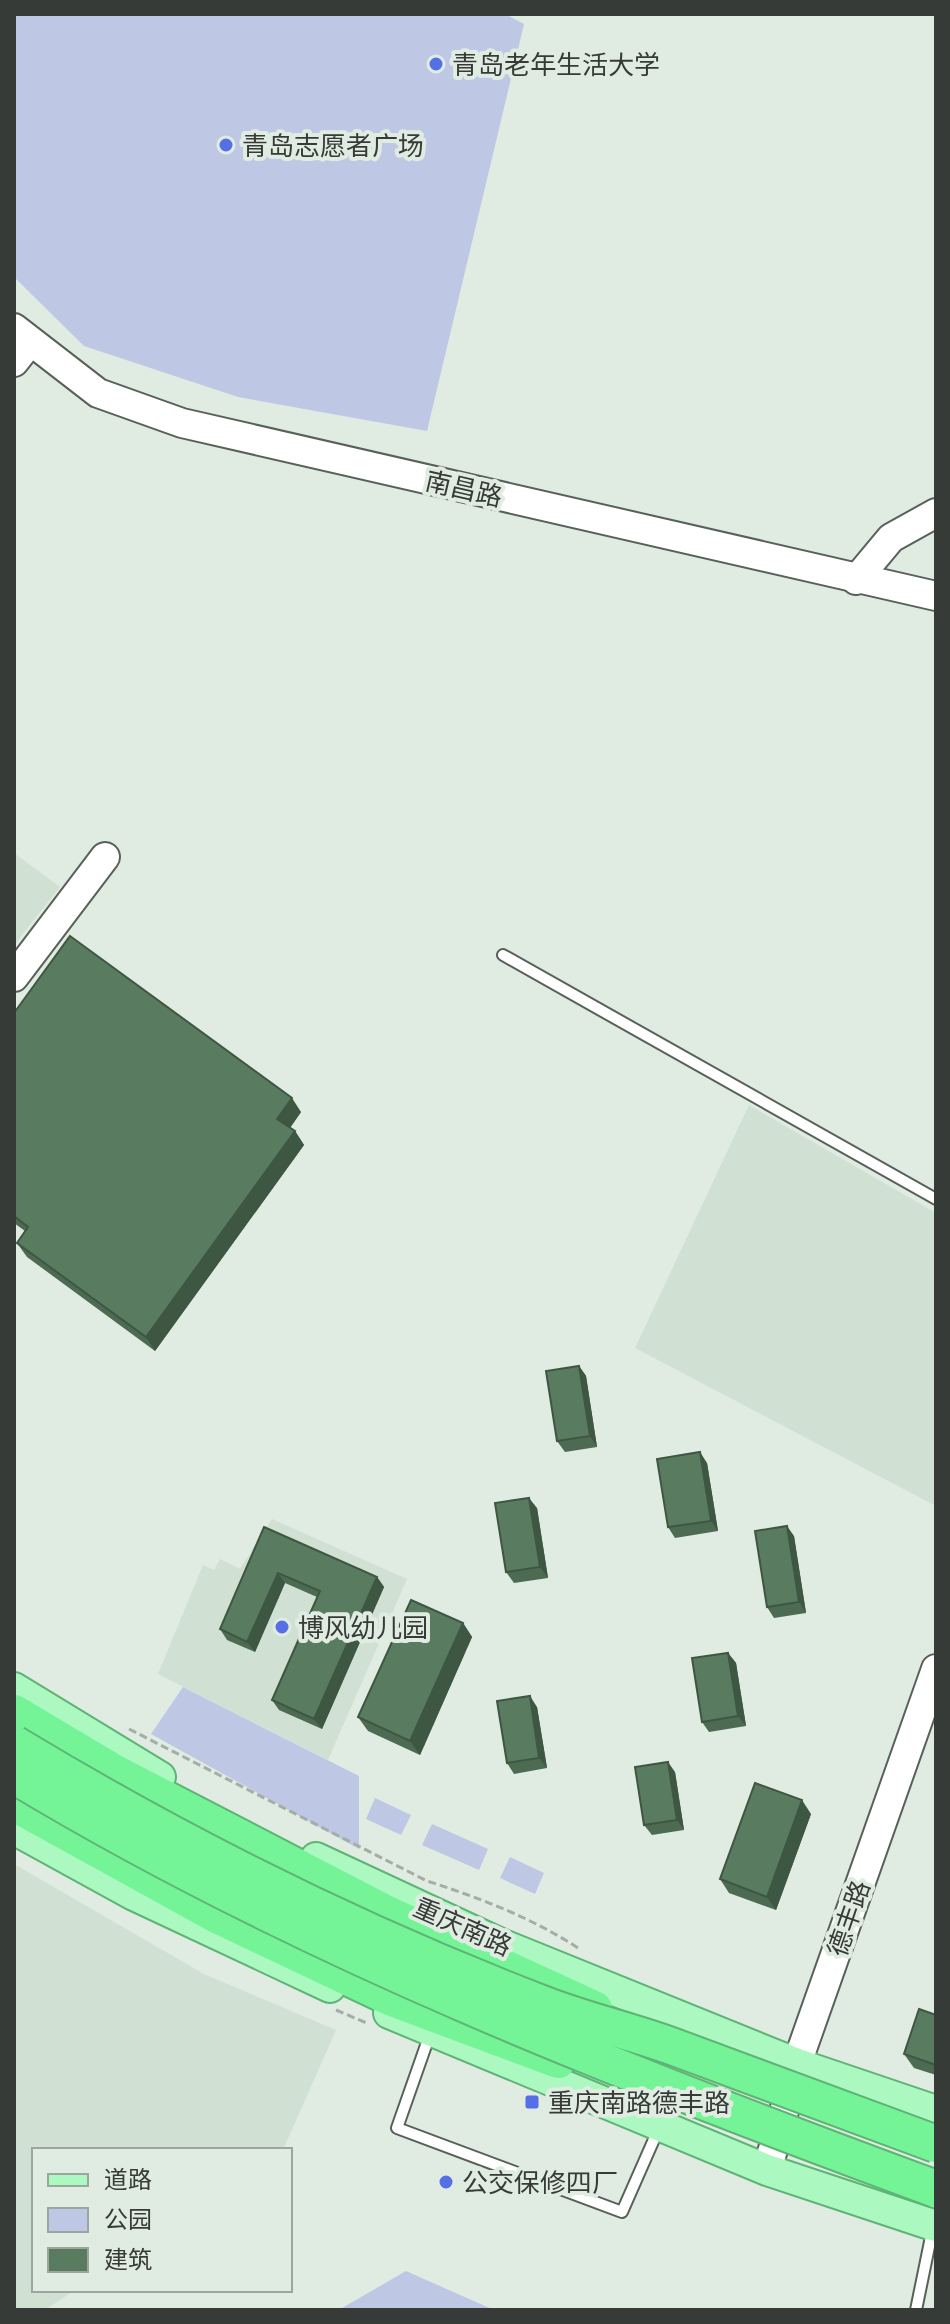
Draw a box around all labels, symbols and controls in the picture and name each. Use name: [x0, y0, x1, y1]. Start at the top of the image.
place label: 青岛老年生活大学: [452, 46, 660, 82]
marker: 青岛老年生活大学: [427, 55, 445, 73]
place label: 青岛志愿者广场: [242, 127, 424, 163]
marker: 青岛志愿者广场: [217, 136, 235, 154]
street label: 南昌路: [422, 462, 506, 514]
place label: 博风幼儿园: [298, 1609, 428, 1645]
marker: 博风幼儿园: [273, 1618, 291, 1636]
street label: 德丰路: [818, 1875, 878, 1961]
street label: 重庆南路: [408, 1888, 518, 1964]
place label: 重庆南路德丰路: [548, 2084, 730, 2120]
marker: 重庆南路德丰路: [523, 2093, 541, 2111]
legend: [32, 2148, 292, 2292]
text: 道路: [104, 2162, 152, 2195]
place label: 公交保修四厂: [462, 2164, 618, 2200]
marker: 公交保修四厂: [437, 2173, 455, 2191]
text: 公园: [104, 2202, 152, 2235]
text: 建筑: [104, 2242, 152, 2275]

